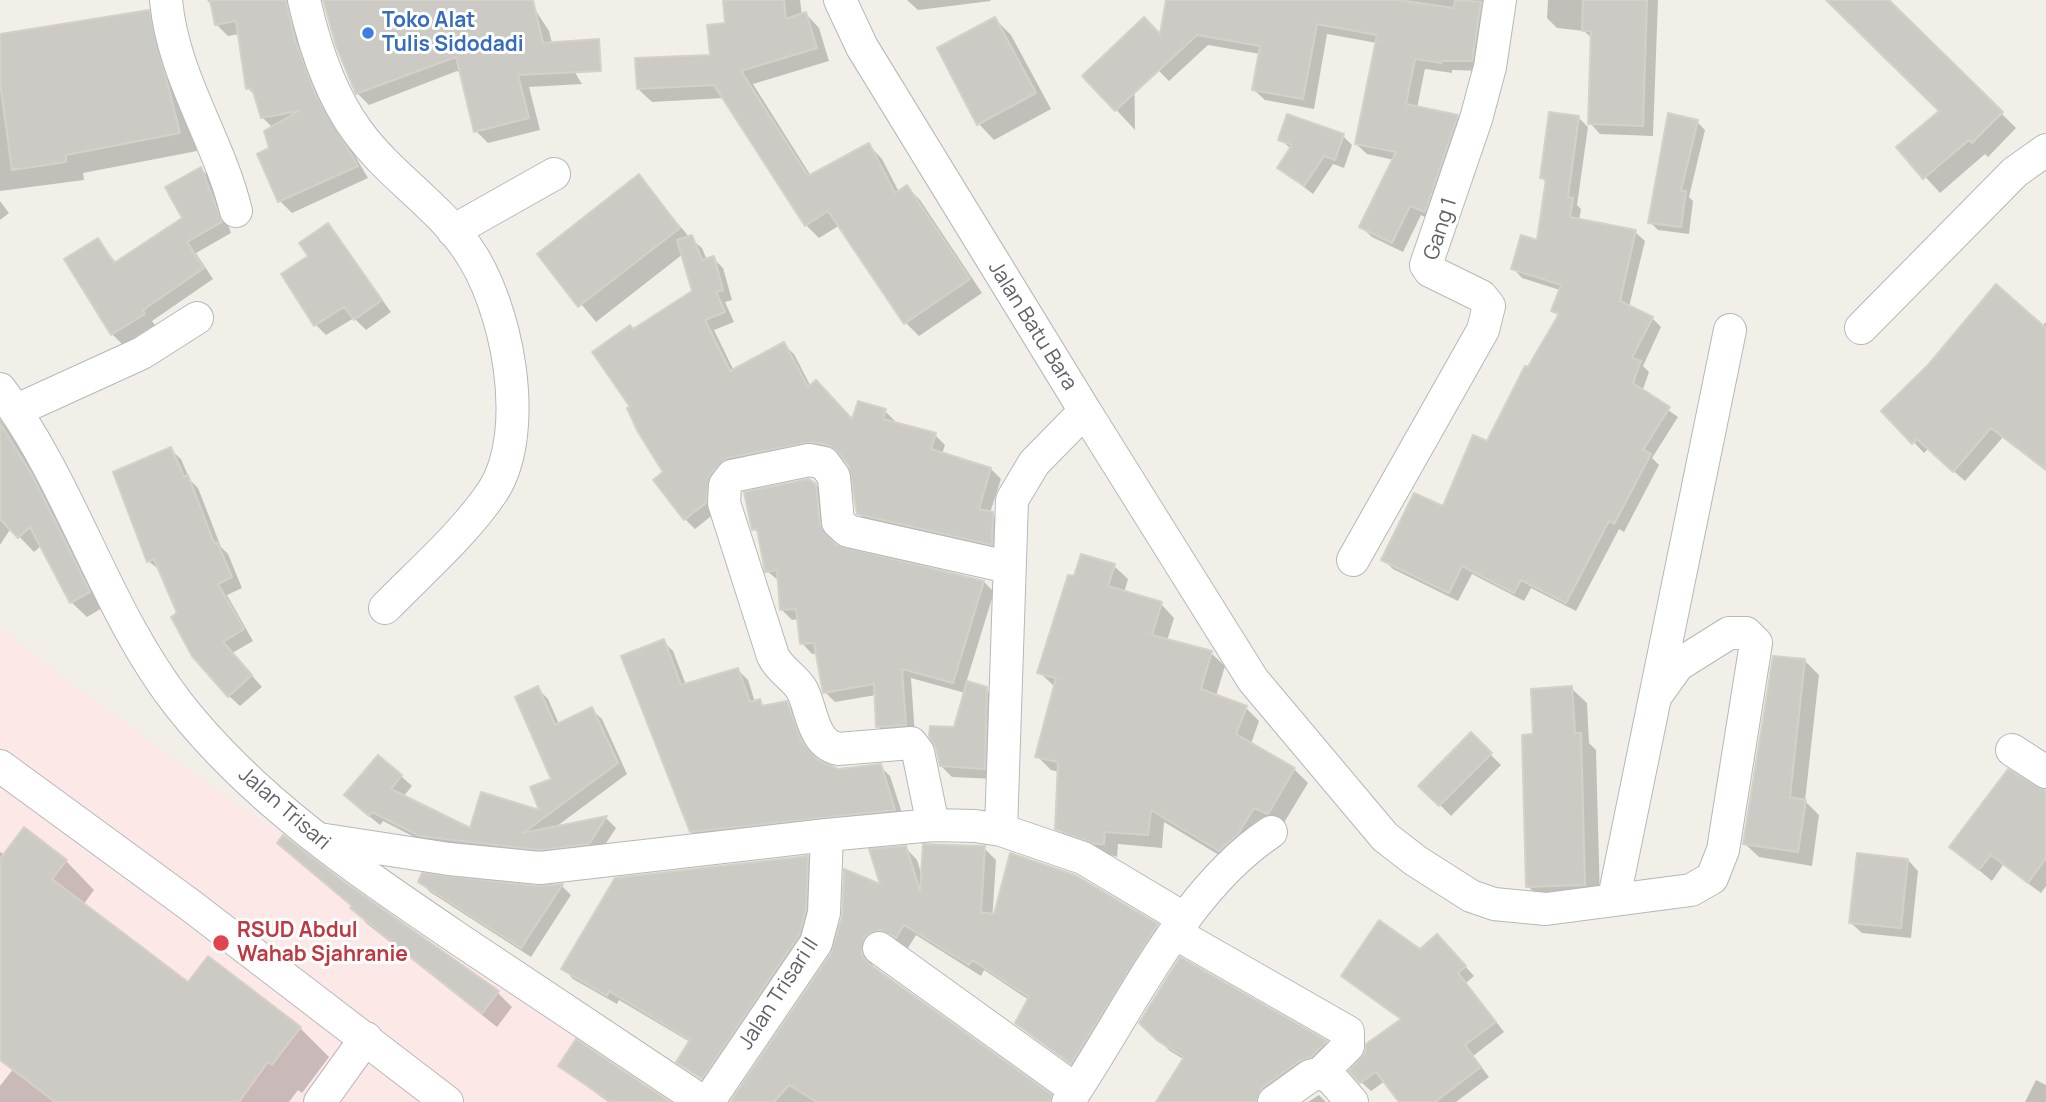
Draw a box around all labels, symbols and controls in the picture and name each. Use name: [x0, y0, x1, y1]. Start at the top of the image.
place label: Toko Alat Tulis Sidodadi: [382, 8, 524, 58]
marker: Toko Alat Tulis Sidodadi: [360, 25, 376, 41]
street label: Gang 1: [1419, 195, 1463, 263]
street label: Jalan Batu Bara: [982, 257, 1082, 395]
street label: Jalan Trisari: [233, 762, 335, 856]
place label: RSUD Abdul Wahab Sjahranie: [237, 918, 408, 968]
marker: RSUD Abdul Wahab Sjahranie: [211, 933, 231, 953]
street label: Jalan Trisari II: [734, 934, 824, 1054]

